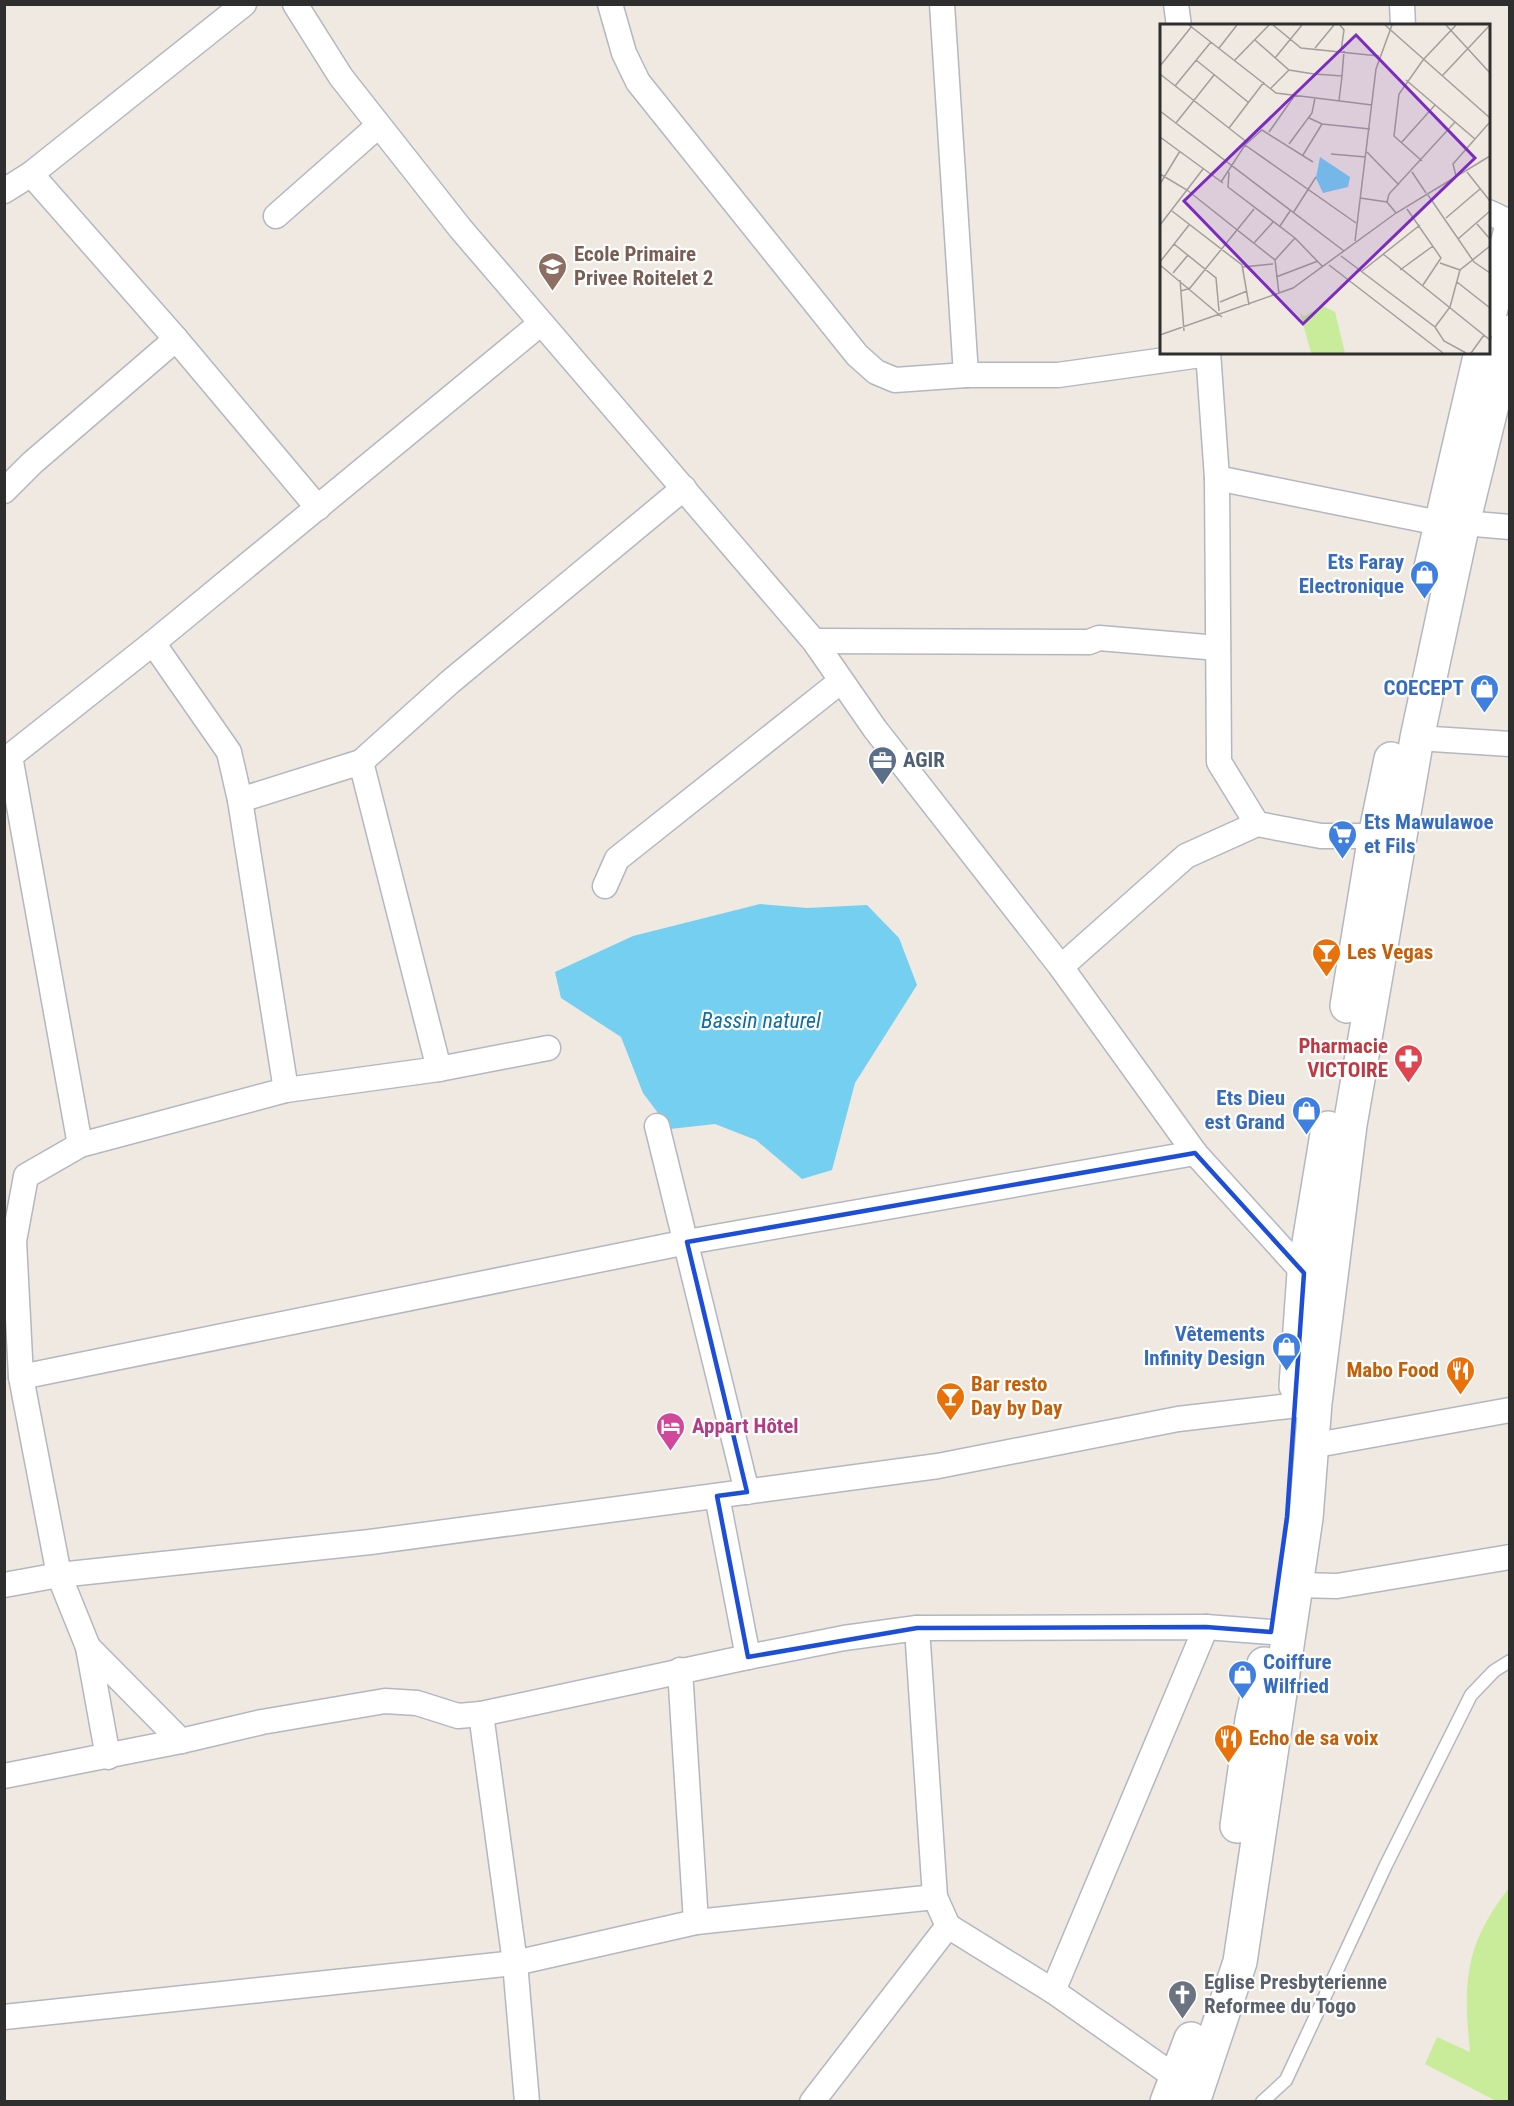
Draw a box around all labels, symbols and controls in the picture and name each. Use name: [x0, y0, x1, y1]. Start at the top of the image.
inset map: [1160, 24, 1490, 354]
place label: Ecole Primaire Privee Roitelet 2: [574, 242, 713, 290]
school or university icon: Ecole Primaire Privee Roitelet 2: [537, 250, 569, 292]
place label: Ets Faray Electronique: [1299, 550, 1405, 598]
shop icon: Ets Faray Electronique: [1409, 558, 1441, 600]
shop icon: COECEPT: [1469, 672, 1501, 714]
place label: COECEPT: [1383, 676, 1464, 700]
office icon: AGIR: [866, 744, 898, 786]
place label: AGIR: [903, 748, 945, 772]
place label: Ets Mawulawoe et Fils: [1364, 810, 1494, 858]
supermarket icon: Ets Mawulawoe et Fils: [1327, 818, 1359, 860]
bar icon: Les Vegas: [1310, 936, 1342, 978]
place label: Les Vegas: [1347, 940, 1433, 964]
water label: Bassin naturel: [701, 1008, 822, 1033]
place label: Pharmacie VICTOIRE: [1298, 1034, 1388, 1082]
pharmacy icon: Pharmacie VICTOIRE: [1393, 1042, 1425, 1084]
place label: Ets Dieu est Grand: [1205, 1086, 1285, 1134]
shop icon: Ets Dieu est Grand: [1290, 1094, 1322, 1136]
place label: Vêtements Infinity Design: [1144, 1322, 1265, 1370]
shop icon: Vêtements Infinity Design: [1270, 1330, 1302, 1372]
restaurant icon: Mabo Food: [1444, 1354, 1476, 1396]
place label: Mabo Food: [1346, 1358, 1439, 1382]
place label: Bar resto Day by Day: [971, 1372, 1063, 1420]
bar icon: Bar resto Day by Day: [934, 1380, 966, 1422]
hotel icon: Appart Hôtel: [655, 1410, 687, 1452]
place label: Appart Hôtel: [692, 1414, 799, 1438]
place label: Coiffure Wilfried: [1263, 1650, 1332, 1698]
shop icon: Coiffure Wilfried: [1226, 1658, 1258, 1700]
restaurant icon: Echo de sa voix: [1212, 1722, 1244, 1764]
place label: Echo de sa voix: [1249, 1726, 1379, 1750]
place label: Eglise Presbyterienne Reformee du Togo: [1204, 1970, 1387, 2018]
church icon: Eglise Presbyterienne Reformee du Togo: [1167, 1978, 1199, 2020]

